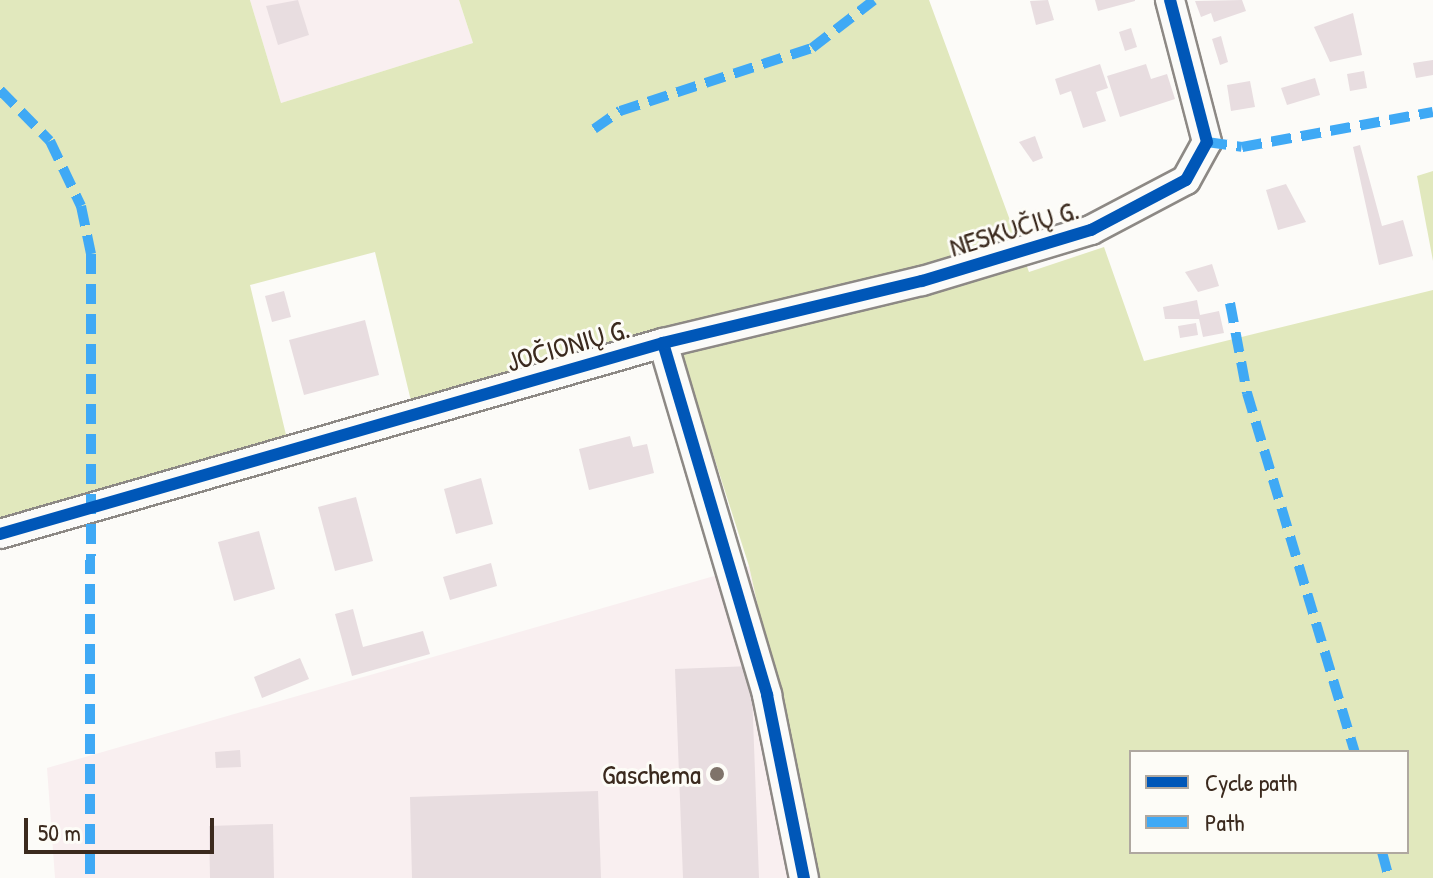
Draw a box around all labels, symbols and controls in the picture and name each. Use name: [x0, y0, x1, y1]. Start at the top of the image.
street label: NESKUČIŲ G.: [945, 192, 1083, 264]
street label: JOČIONIŲ G.: [503, 311, 633, 379]
legend: [1129, 750, 1409, 854]
place label: Gaschema: [602, 757, 701, 791]
marker: Gaschema: [708, 765, 726, 783]
text: Cycle path: [1205, 766, 1297, 798]
scale bar: [28, 802, 218, 852]
text: Path: [1205, 806, 1244, 838]
text: 50 m: [38, 816, 81, 848]

